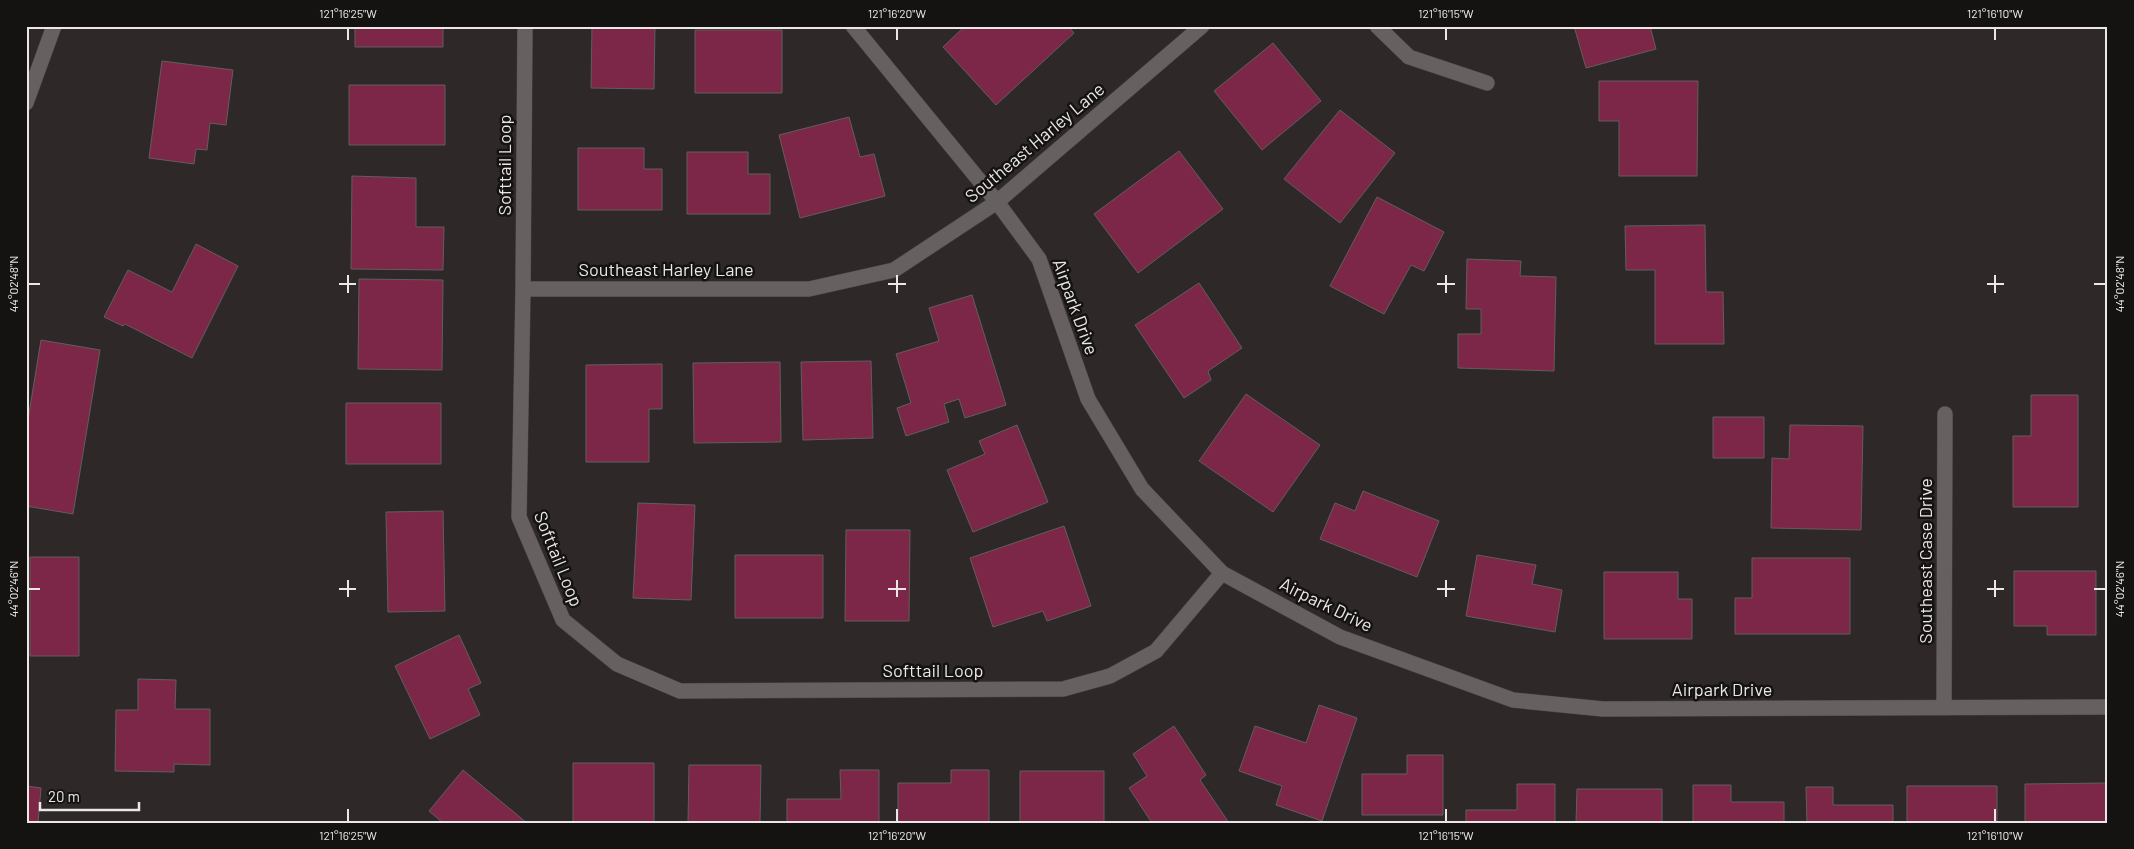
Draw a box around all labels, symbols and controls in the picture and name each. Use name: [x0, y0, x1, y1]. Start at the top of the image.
text: 121°16'25"W: [319, 6, 377, 20]
text: 121°16'20"W: [868, 6, 927, 20]
text: 121°16'15"W: [1418, 6, 1474, 20]
text: 121°16'10"W: [1967, 6, 2023, 20]
street label: Southeast Harley Lane: [960, 78, 1108, 207]
street label: Softtail Loop: [493, 114, 515, 216]
text: 44°02'48"N: [6, 256, 20, 312]
street label: Airpark Drive: [1048, 256, 1103, 358]
text: 44°02'48"N: [2112, 256, 2126, 312]
street label: Southeast Harley Lane: [578, 258, 754, 280]
street label: Southeast Case Drive: [1914, 478, 1936, 644]
street label: Softtail Loop: [530, 508, 588, 610]
text: 44°02'46"N: [6, 561, 20, 617]
text: 44°02'46"N: [2112, 561, 2126, 617]
street label: Airpark Drive: [1276, 572, 1376, 636]
street label: Softtail Loop: [882, 659, 984, 681]
street label: Airpark Drive: [1672, 678, 1772, 700]
scale bar: [40, 779, 139, 811]
text: 20 m: [48, 787, 80, 805]
text: 121°16'25"W: [319, 828, 377, 842]
text: 121°16'20"W: [868, 828, 927, 842]
text: 121°16'15"W: [1418, 828, 1474, 842]
text: 121°16'10"W: [1967, 828, 2023, 842]

